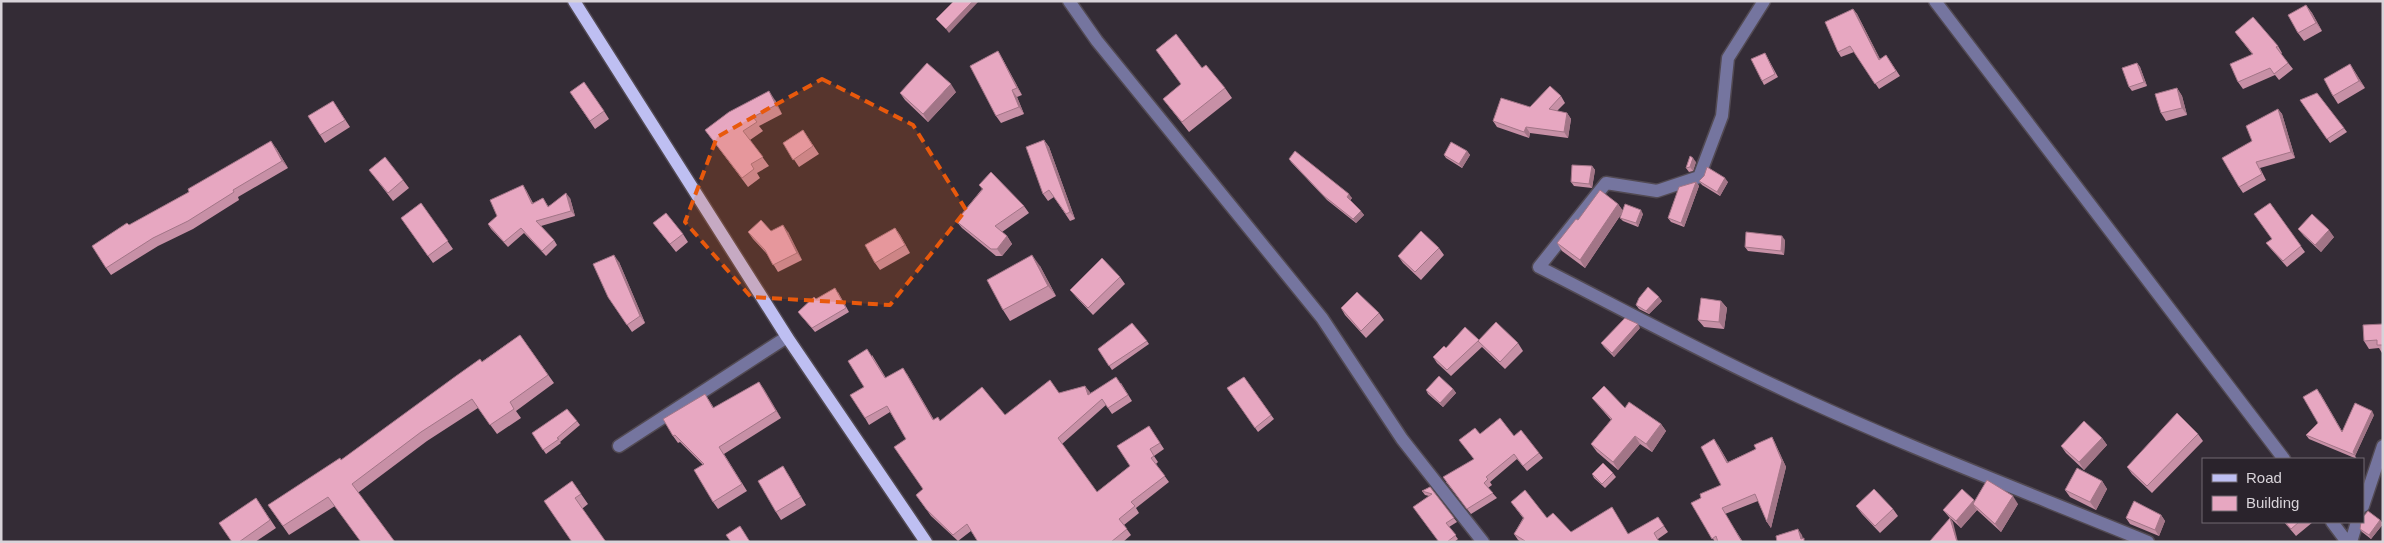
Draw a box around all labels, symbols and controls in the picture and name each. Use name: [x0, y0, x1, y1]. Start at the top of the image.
legend: [2202, 458, 2364, 523]
text: Road: [2246, 469, 2282, 486]
text: Building: [2246, 494, 2299, 511]

